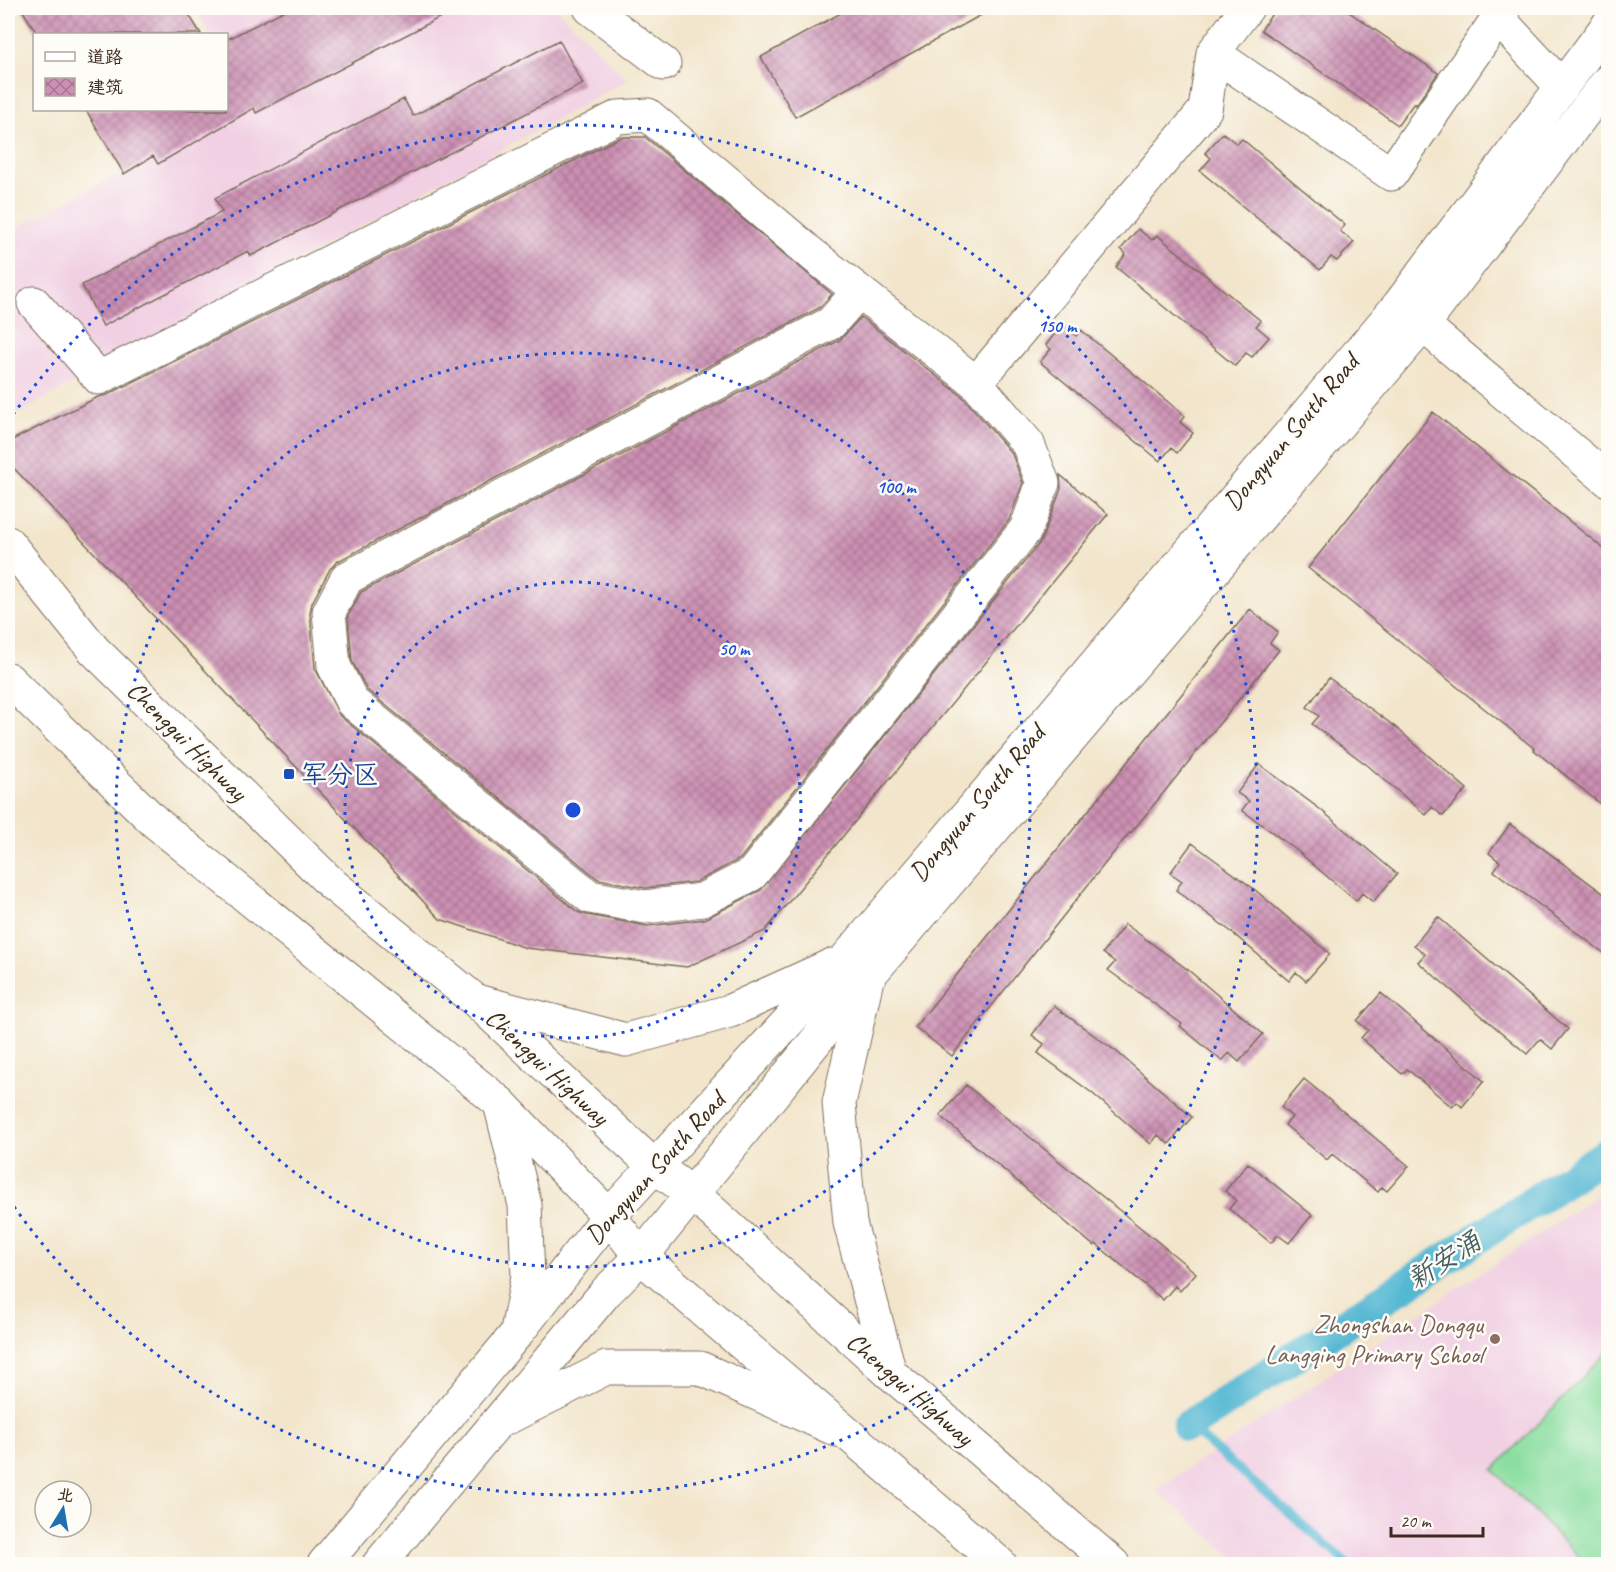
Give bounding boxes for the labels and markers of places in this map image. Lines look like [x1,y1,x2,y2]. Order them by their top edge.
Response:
place label: 军分区 [301,758,379,791]
marker: 军分区 [282,767,296,781]
centre of rings [563,800,583,820]
place label: Zhongshan Dongqu Langqing Primary School [1265,1308,1488,1371]
marker: Zhongshan Dongqu Langqing Primary School [1488,1332,1502,1346]

